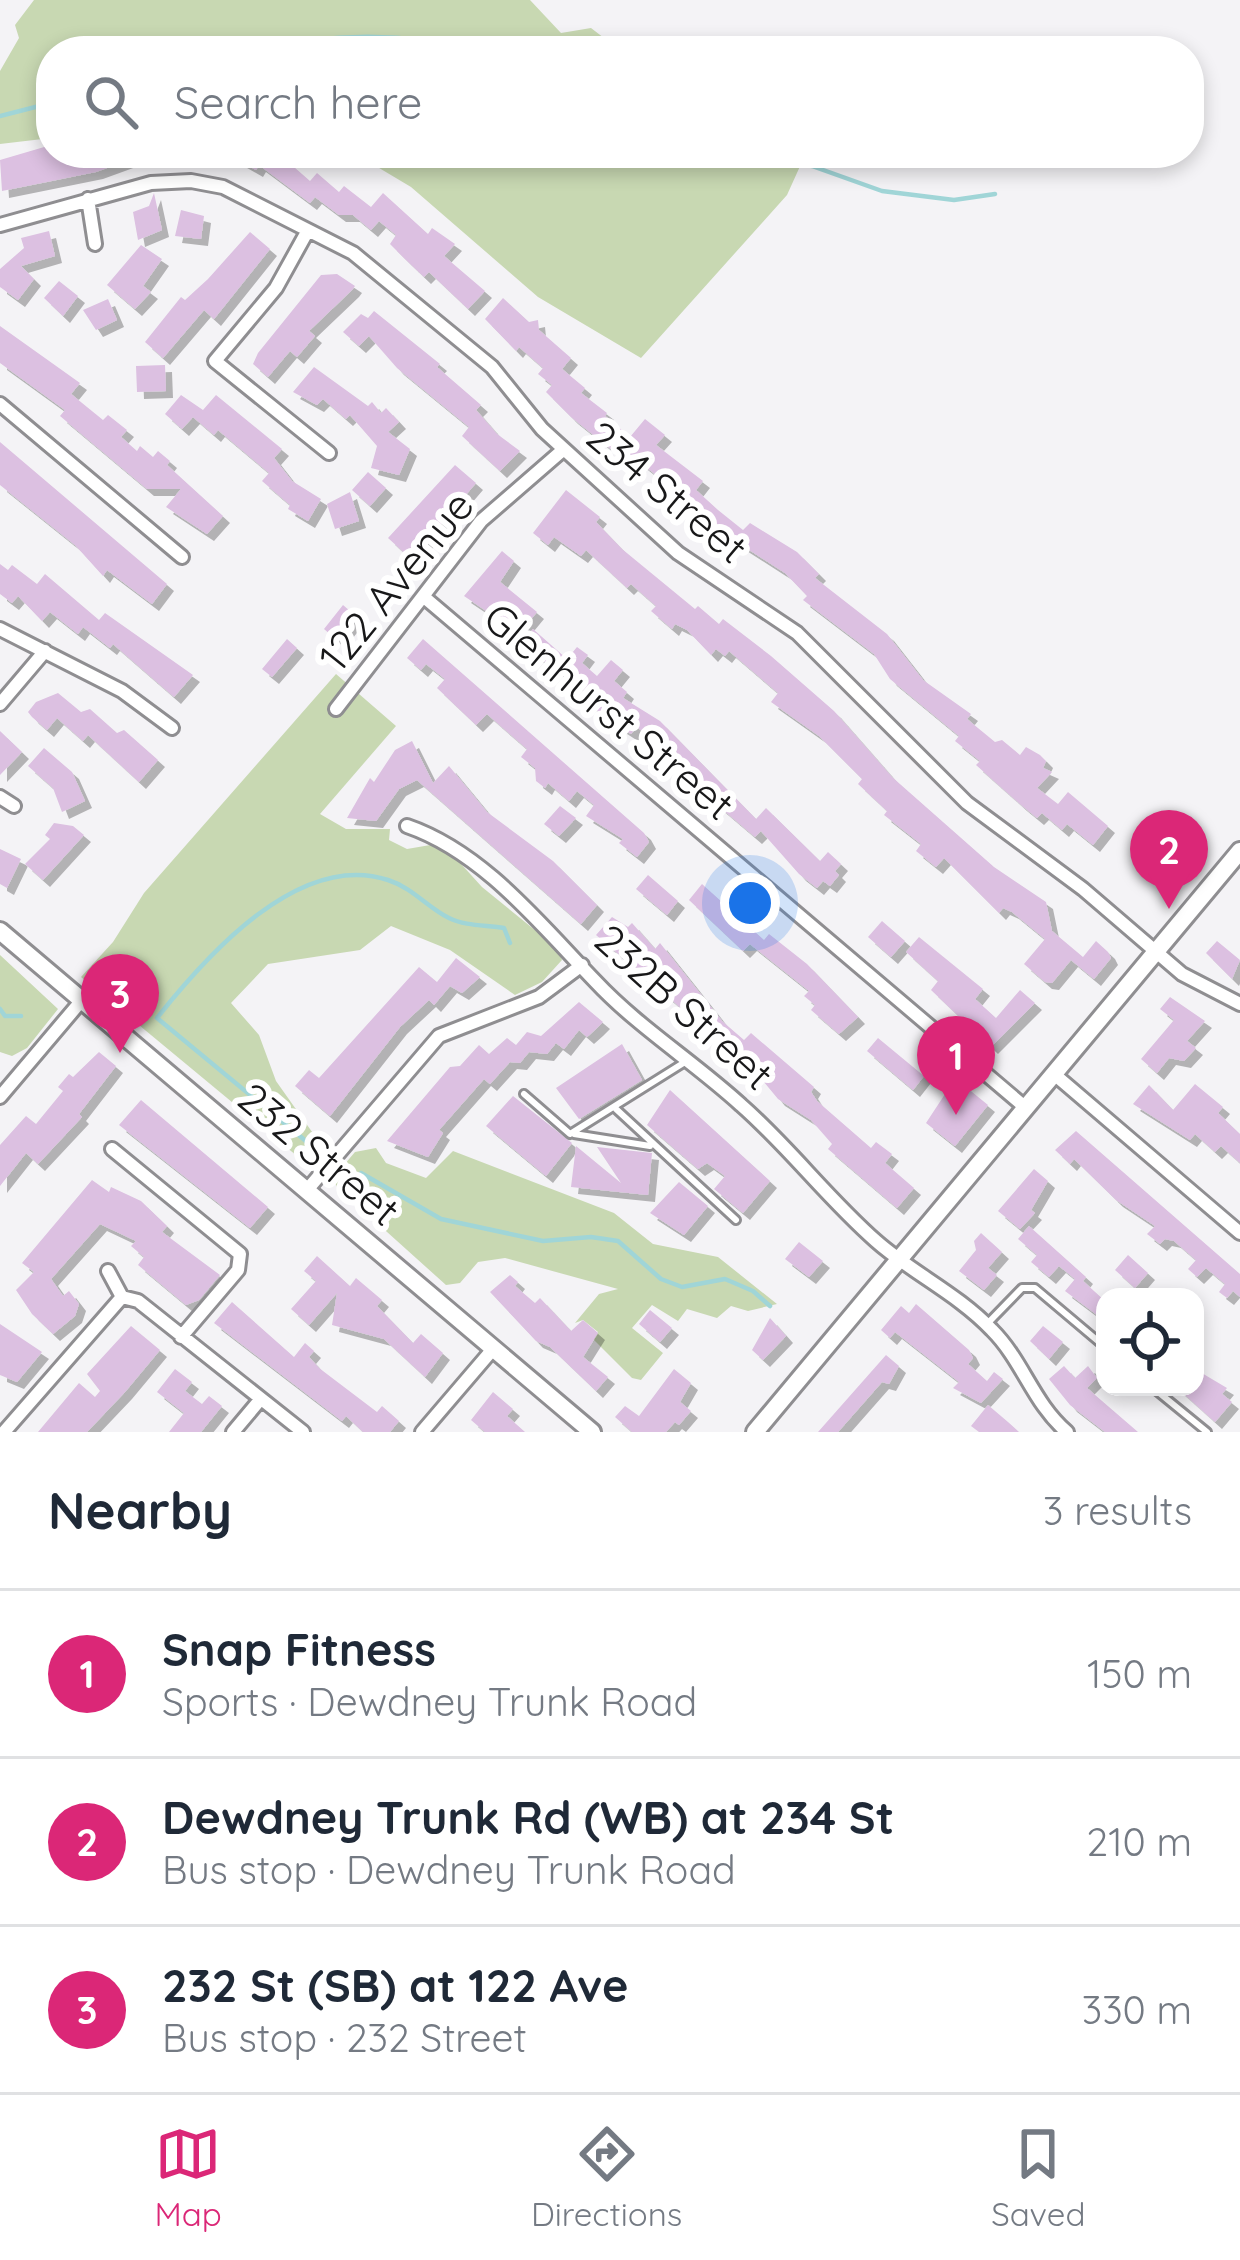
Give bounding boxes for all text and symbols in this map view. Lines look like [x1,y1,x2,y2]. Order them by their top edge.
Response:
search box [36,36,1204,168]
icon: search [78,69,144,135]
text: Search here [174,74,422,130]
street label: 234 Street [576,409,759,574]
street label: 122 Avenue [307,480,485,682]
street label: Glenhurst Street [473,591,745,831]
pin: 2 [1130,810,1208,909]
your location [720,873,780,933]
street label: 232B Street [584,913,785,1101]
pin: 3 [81,954,159,1053]
pin: 1 [917,1016,995,1115]
street label: 232 Street [228,1071,411,1237]
map controls [1096,1288,1204,1396]
button: locate [1096,1288,1204,1396]
text: Nearby [48,1478,232,1542]
text: 3 results [1043,1486,1192,1535]
text: Snap Fitness [162,1621,436,1677]
text: 1 [79,1649,95,1698]
text: 150 m [1087,1649,1192,1698]
text: Sports · Dewdney Trunk Road [162,1677,697,1726]
text: Dewdney Trunk Rd (WB) at 234 St [162,1789,894,1845]
text: 2 [76,1817,98,1866]
text: 210 m [1087,1817,1192,1866]
text: Bus stop · Dewdney Trunk Road [162,1845,736,1894]
text: 232 St (SB) at 122 Ave [162,1957,629,2013]
text: 3 [77,1985,97,2034]
text: 330 m [1082,1985,1192,2034]
text: Bus stop · 232 Street [162,2013,527,2062]
tab: Map [155,2121,222,2234]
tab: Directions [531,2121,682,2234]
tab: Saved [991,2121,1085,2234]

